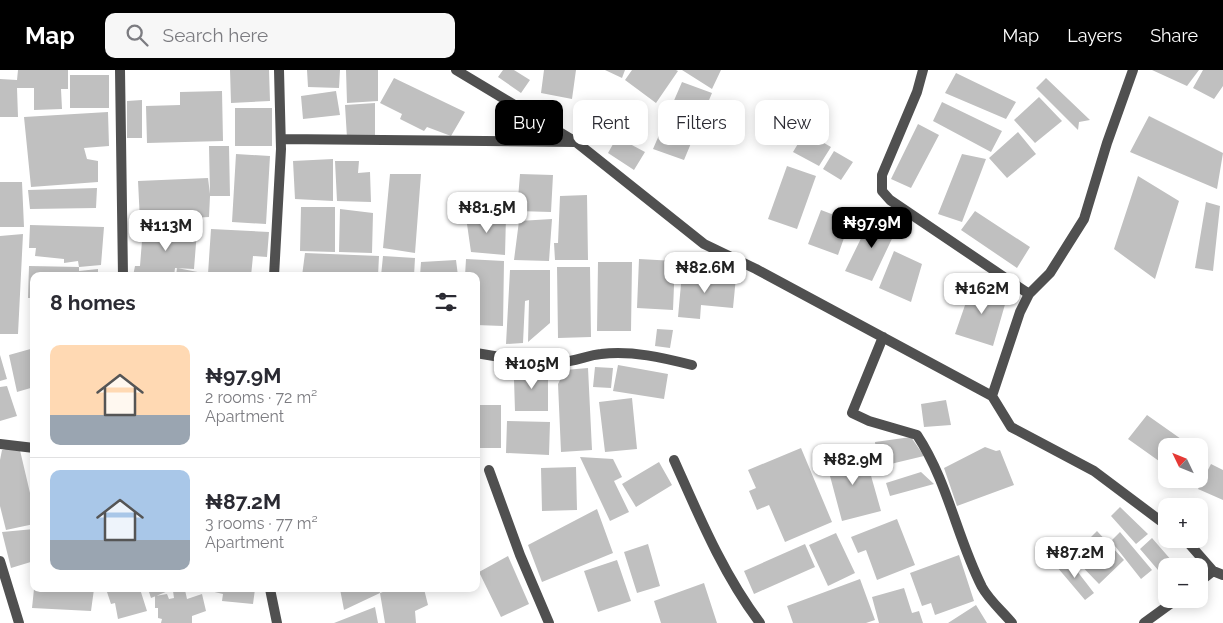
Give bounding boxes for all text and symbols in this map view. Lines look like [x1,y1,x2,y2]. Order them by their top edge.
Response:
search box [105,13,455,58]
text: Map [25,21,75,50]
icon: search [123,21,151,49]
text: Search here [163,24,268,46]
text: Map [1003,25,1039,46]
text: Layers [1067,25,1122,46]
text: Share [1150,25,1198,46]
chip: Buy [495,100,563,145]
chip: Rent [573,100,648,145]
chip: Filters [658,100,745,145]
chip: New [755,100,829,145]
pin: ₦81.5M [446,191,528,234]
text: ₦81.5M [458,198,516,217]
pin: ₦97.9M [831,206,913,249]
pin: ₦113M [131,210,201,252]
text: ₦97.9M [843,213,901,232]
text: ₦113M [140,216,192,235]
pin: ₦82.6M [664,252,746,294]
text: ₦82.6M [675,258,735,277]
pin: ₦162M [947,272,1017,315]
text: ₦162M [955,279,1009,298]
icon: filters [432,288,460,316]
text: 8 homes [50,290,136,315]
pin: ₦105M [497,348,567,390]
text: ₦105M [505,354,559,373]
text: ₦97.9M [205,363,281,388]
icon: home [90,365,150,425]
text: 2 rooms · 72 m² [205,388,317,407]
text: Apartment [205,407,284,426]
north arrow [1158,438,1208,488]
map controls [1158,438,1208,608]
pin: ₦82.9M [812,444,894,486]
text: ₦82.9M [823,450,883,469]
text: ₦87.2M [205,489,281,514]
icon: home [90,490,150,550]
button: + [1158,498,1208,548]
text: 3 rooms · 77 m² [205,514,318,533]
text: Apartment [205,533,284,552]
pin: ₦87.2M [1034,536,1116,579]
text: ₦87.2M [1046,543,1104,562]
button: − [1158,558,1208,608]

